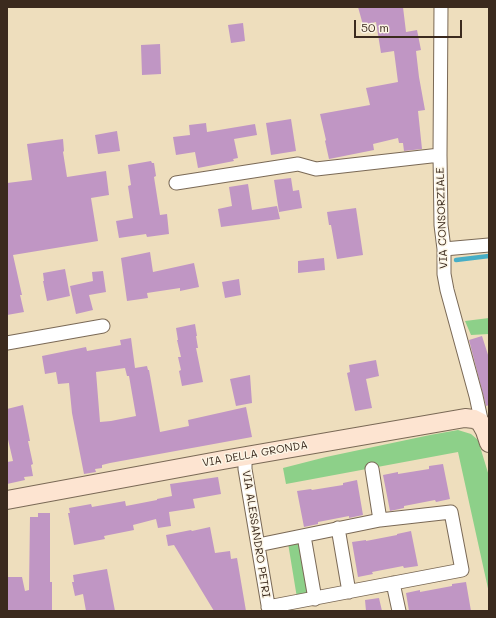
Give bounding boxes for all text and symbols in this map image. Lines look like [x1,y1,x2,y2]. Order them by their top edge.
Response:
scale bar [356,12,464,38]
text: 50 m [361,19,389,35]
street label: VIA CONSORZIALE [434,167,450,269]
street label: VIA DELLA GRONDA [201,438,309,470]
street label: VIA ALESSANDRO PETRI [239,469,273,599]

